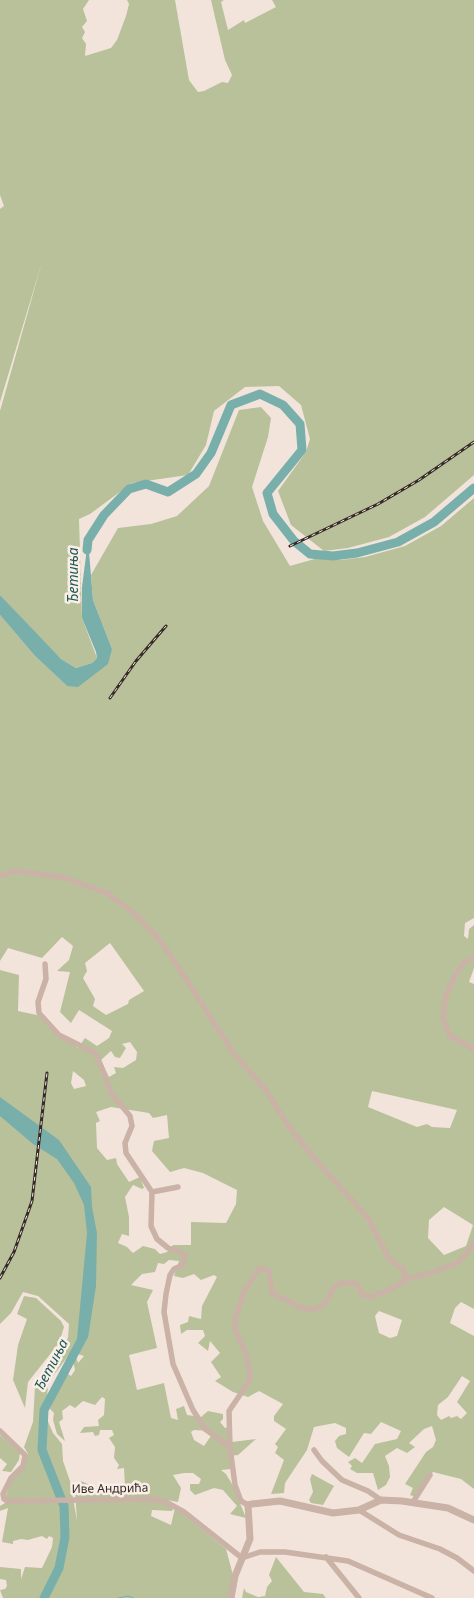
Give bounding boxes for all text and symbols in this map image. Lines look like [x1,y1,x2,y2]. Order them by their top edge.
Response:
water label: Ђетиња [66,547,82,603]
water label: Ђетиња [32,1337,72,1393]
street label: Иве Андрића [72,1481,148,1497]

